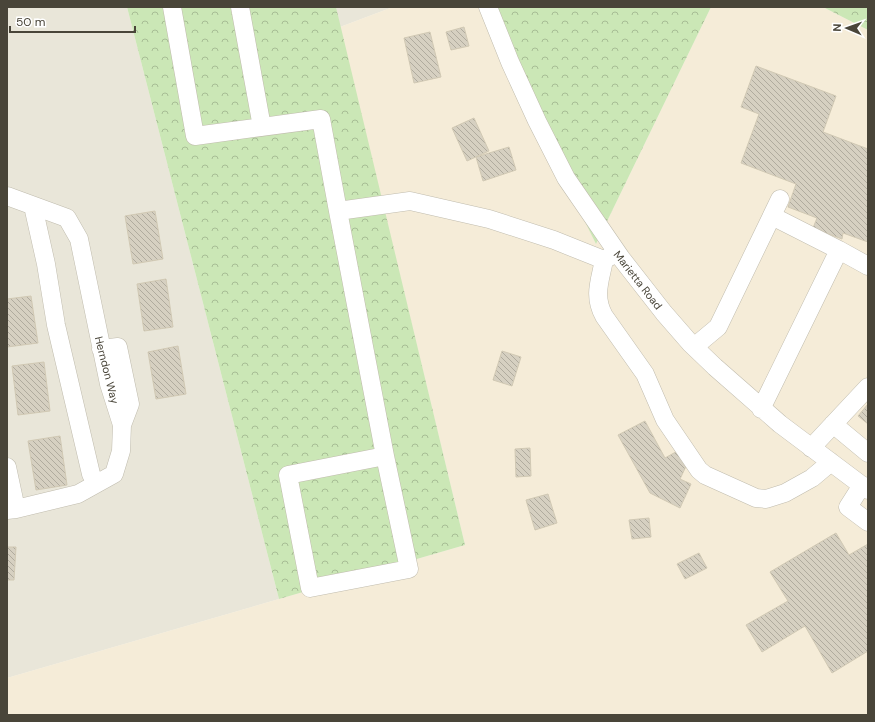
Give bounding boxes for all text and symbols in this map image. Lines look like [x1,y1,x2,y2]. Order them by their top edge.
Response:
scale bar [10,8,135,34]
north arrow [827,8,867,48]
text: 50 m [16,14,45,30]
text: N [830,23,844,32]
street label: Marietta Road [611,248,665,312]
street label: Herndon Way [92,335,122,405]

